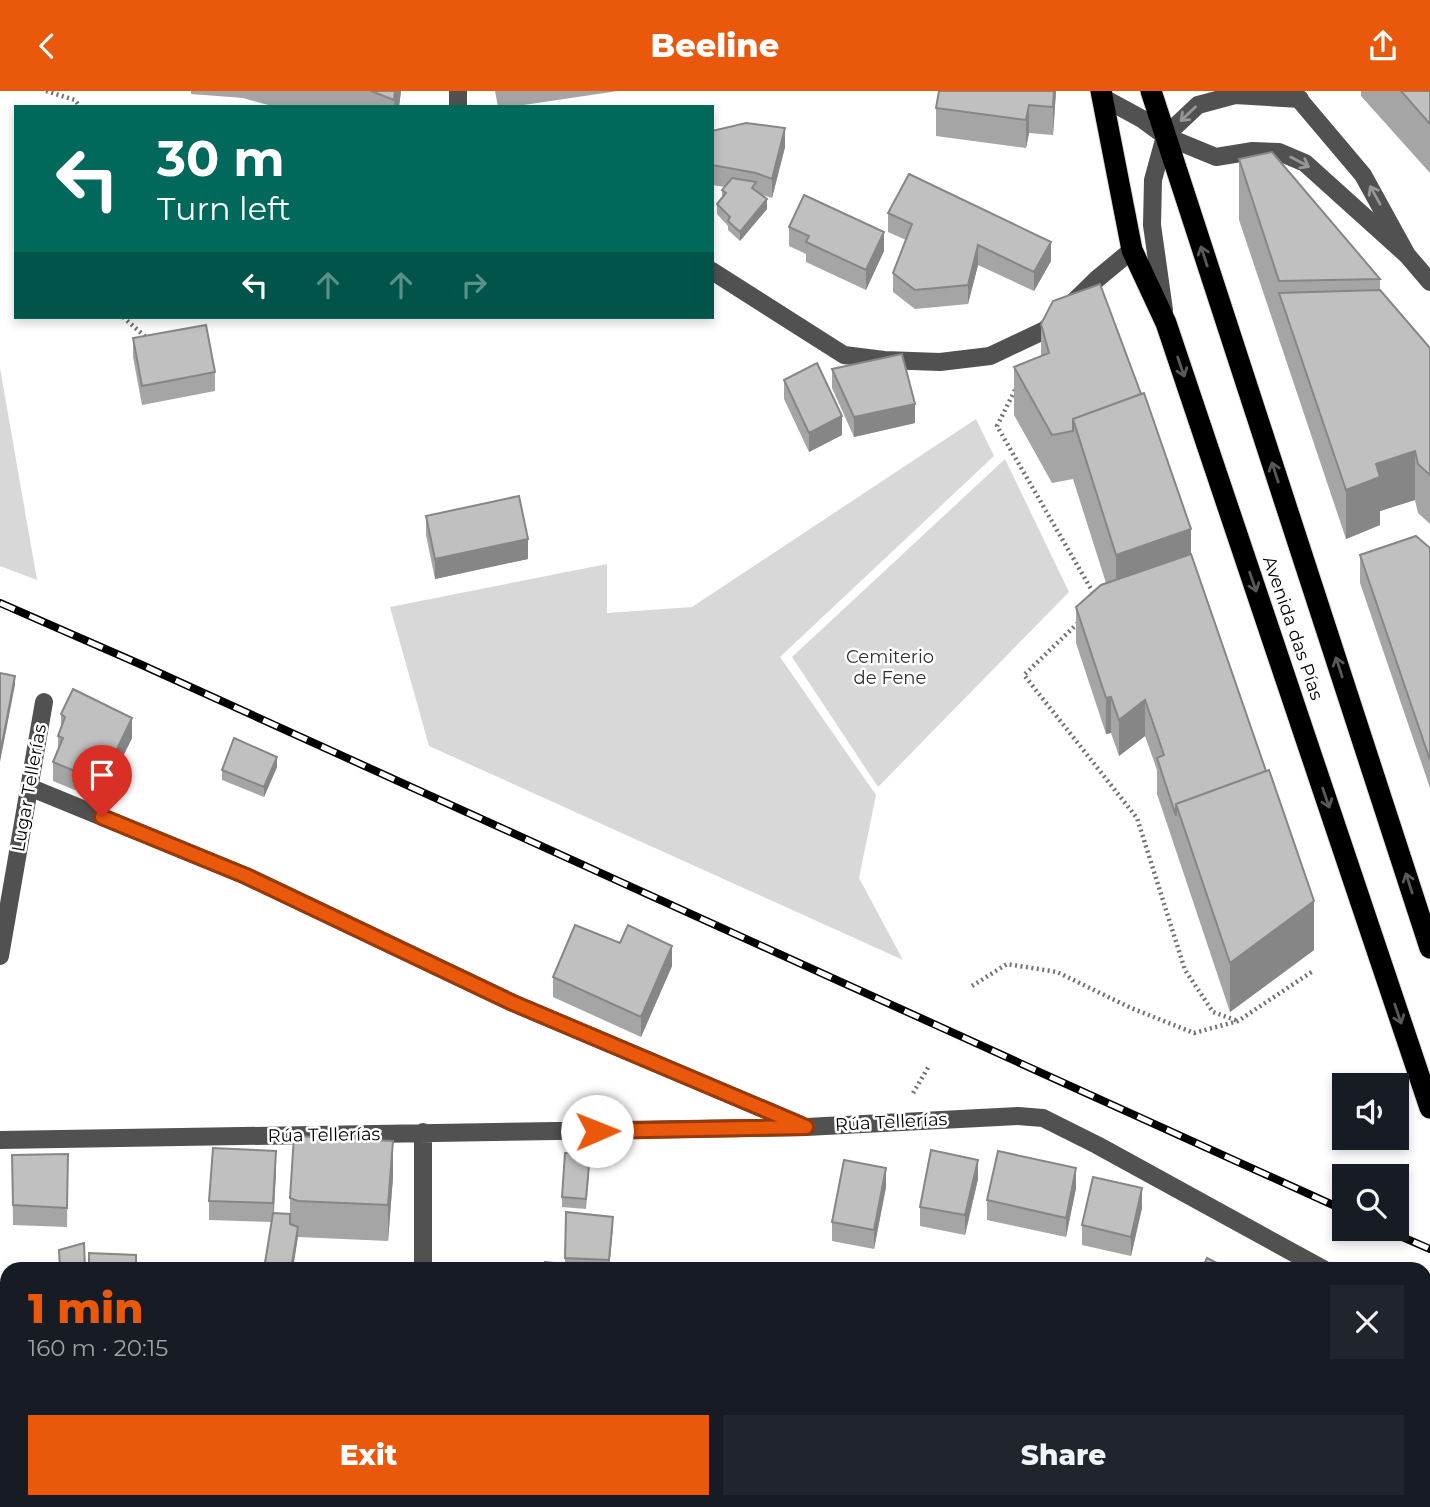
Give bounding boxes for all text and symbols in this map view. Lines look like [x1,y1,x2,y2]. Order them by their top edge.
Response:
text: Beeline [651,26,779,65]
icon: back [28,27,66,65]
icon: share [1364,27,1402,65]
one-way arrow [1180,106,1197,123]
text: 30 m [157,129,285,188]
icon: left [42,133,133,224]
one-way arrow [1289,156,1310,170]
one-way arrow [1367,185,1381,206]
text: Turn left [157,189,291,228]
one-way arrow [1197,245,1210,267]
icon: left [236,266,274,304]
icon: ahead [309,266,347,304]
icon: ahead [382,266,420,304]
icon: right [455,266,493,304]
one-way arrow [1176,355,1188,377]
one-way arrow [1268,461,1280,483]
street label: Avenida das Pías [1258,553,1328,703]
one-way arrow [1248,571,1260,593]
park label: Cemiterio de Fene [846,646,934,689]
one-way arrow [1331,656,1344,678]
street label: Lugar Tellerías [7,722,51,854]
pin [72,745,132,817]
icon: arrive [83,756,121,794]
one-way arrow [1320,787,1333,809]
one-way arrow [1402,873,1414,895]
one-way arrow [1393,1002,1405,1024]
map controls [1332,1073,1409,1241]
button: sound [1332,1073,1409,1150]
position arrow [560,1094,634,1168]
street label: Rúa Tellerías [834,1108,948,1136]
street label: Rúa Tellerías [268,1123,381,1147]
button: search [1332,1164,1409,1241]
text: 1 min [28,1282,144,1334]
button: close [1330,1285,1404,1359]
text: 160 m · 20:15 [28,1334,168,1362]
button: Exit [28,1415,709,1495]
button: Share [723,1415,1404,1495]

